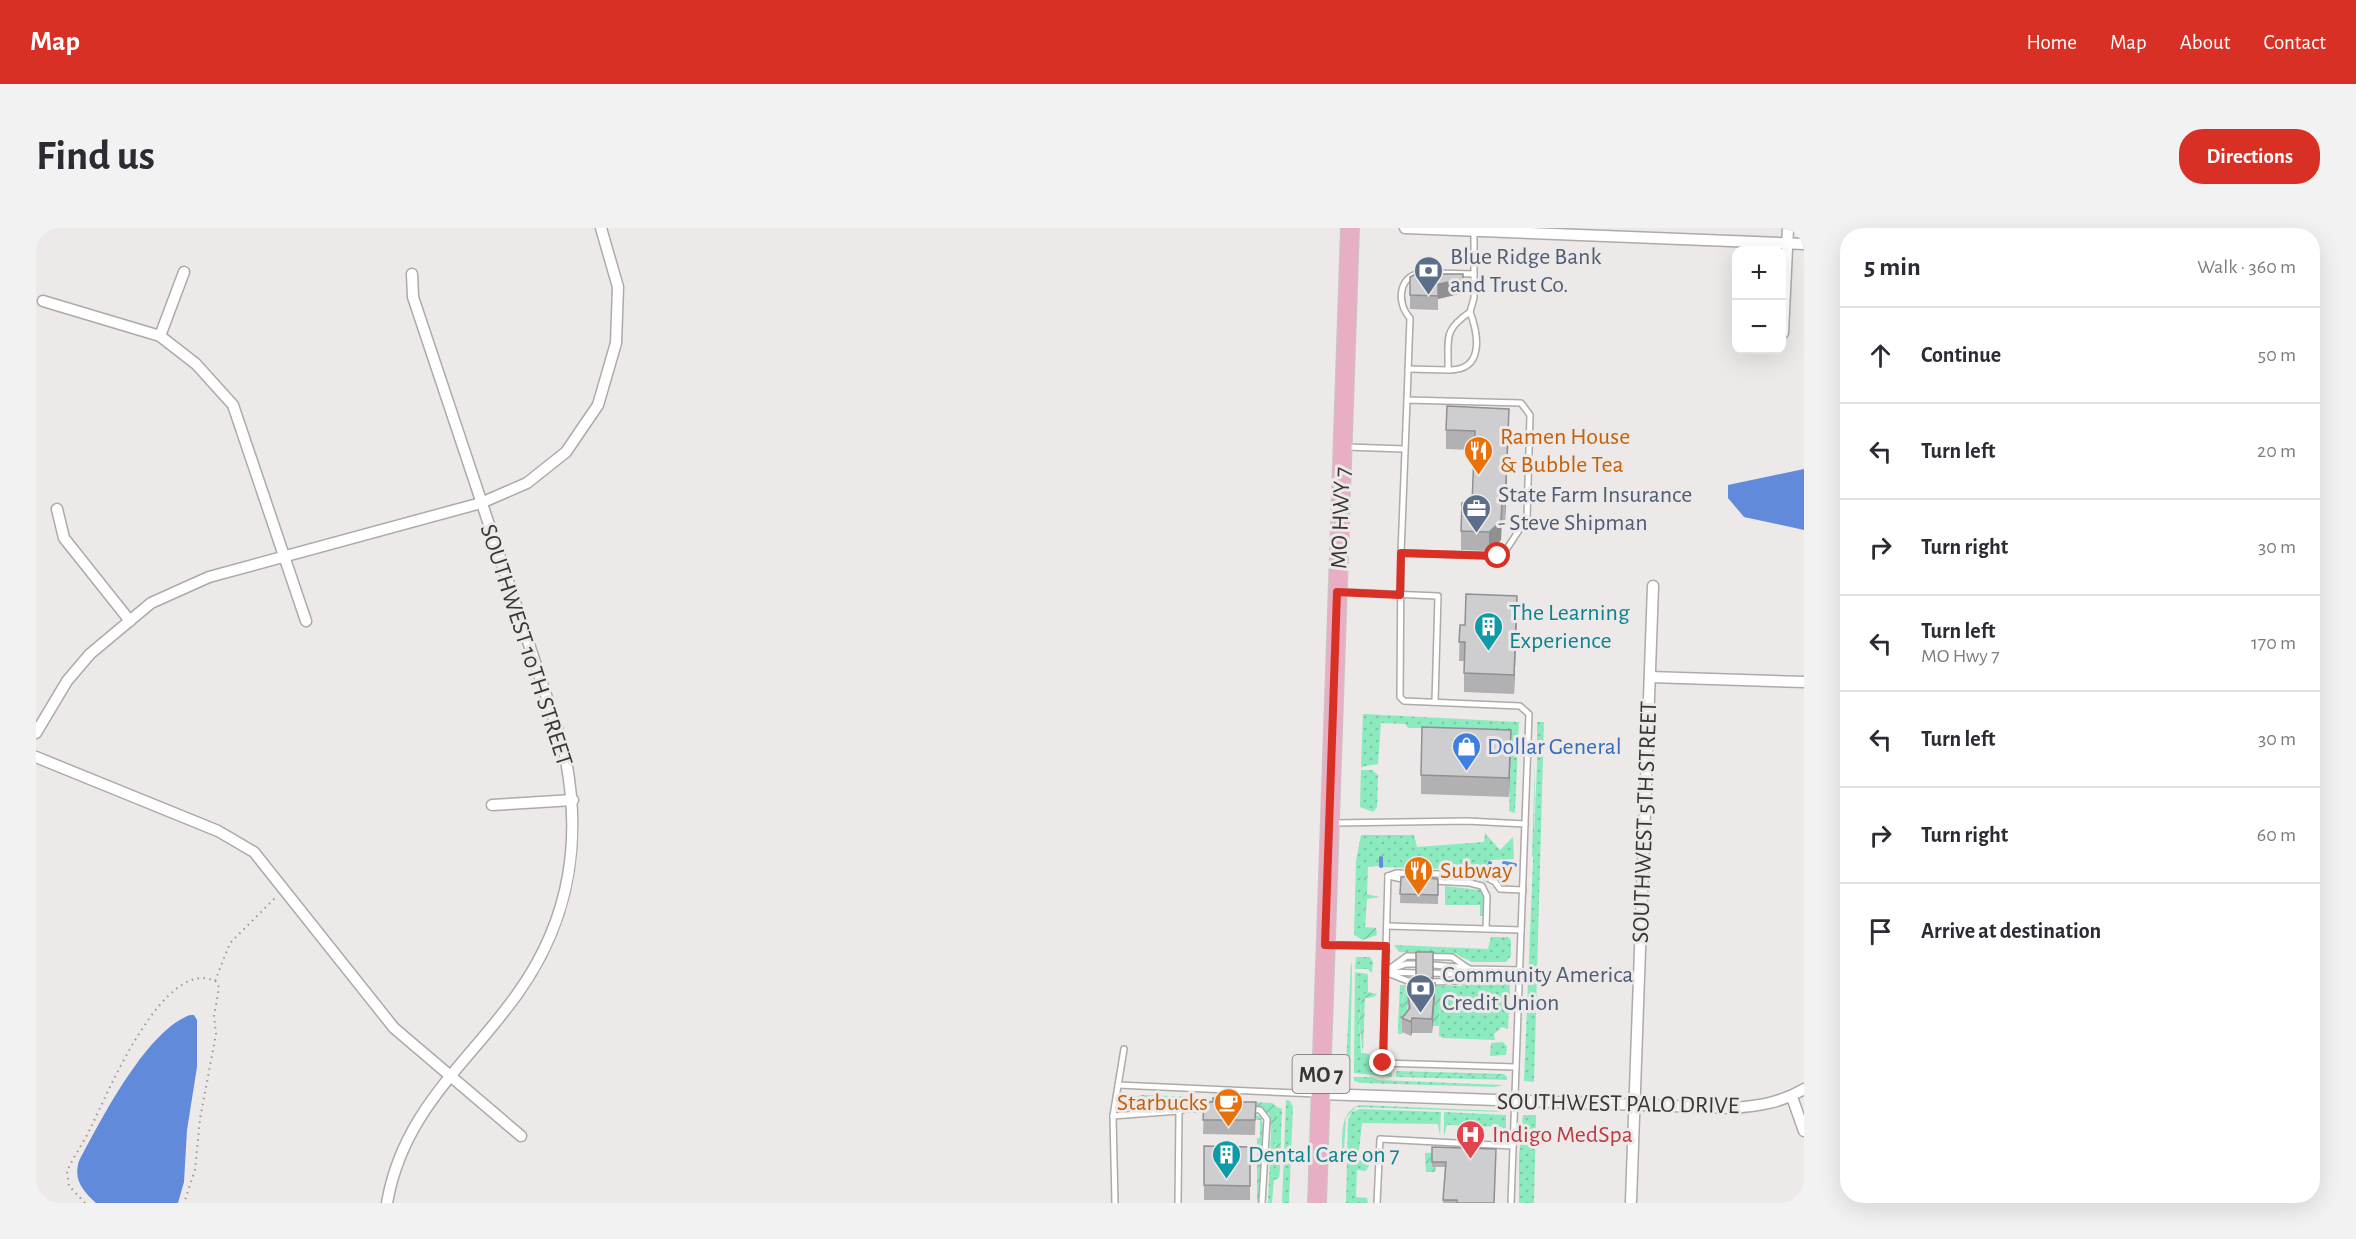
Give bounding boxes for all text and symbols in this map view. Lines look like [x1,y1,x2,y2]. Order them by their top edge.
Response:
text: Map [30,28,80,56]
text: Home [2026,32,2077,53]
text: Map [2110,32,2147,53]
text: About [2180,32,2230,53]
text: Contact [2263,32,2326,53]
button: Directions [2179,129,2320,184]
text: Find us [36,135,155,177]
place label: Blue Ridge Bank and Trust Co. [1450,245,1601,297]
map controls [1732,246,1786,354]
button: + [1732,246,1786,300]
bank icon: Blue Ridge Bank and Trust Co. [1413,254,1445,296]
text: 5 min [1864,254,1921,280]
text: Walk · 360 m [2197,257,2296,277]
button: − [1732,300,1786,354]
icon: ahead [1864,339,1897,372]
text: Continue [1921,344,2001,366]
text: 50 m [2258,345,2296,365]
place label: Ramen House & Bubble Tea [1500,425,1630,477]
restaurant icon: Ramen House & Bubble Tea [1463,434,1495,476]
icon: left [1864,435,1897,468]
text: Turn left [1921,440,1995,462]
text: 20 m [2257,441,2296,461]
street label: MO HWY 7 [1327,467,1355,570]
place label: State Farm Insurance - Steve Shipman [1498,483,1692,535]
office icon: State Farm Insurance - Steve Shipman [1461,492,1493,534]
street label: SOUTHWEST 10TH STREET [476,521,577,770]
icon: right [1864,531,1897,564]
text: Turn right [1921,536,2008,558]
text: 30 m [2258,537,2296,557]
route start [1484,542,1510,568]
place label: The Learning Experience [1509,601,1630,653]
building icon: The Learning Experience [1472,610,1504,652]
text: Turn left [1921,620,1995,642]
icon: left [1864,627,1897,660]
text: 170 m [2251,633,2296,653]
text: MO Hwy 7 [1921,646,2000,666]
street label: SOUTHWEST 5TH STREET [1629,700,1661,943]
icon: left [1864,723,1897,756]
text: Turn left [1921,728,1995,750]
text: 30 m [2258,729,2296,749]
shop icon: Dollar General [1450,730,1482,772]
place label: Dollar General [1487,735,1622,759]
icon: right [1864,819,1897,852]
text: Turn right [1921,824,2008,846]
text: 60 m [2257,825,2296,845]
restaurant icon: Subway [1403,854,1435,896]
place label: Subway [1440,859,1512,883]
icon: arrive [1864,915,1897,948]
text: Arrive at destination [1921,920,2101,942]
place label: Community America Credit Union [1442,963,1633,1015]
bank icon: Community America Credit Union [1405,972,1437,1014]
route end [1369,1049,1395,1075]
road number: MO 7 [1292,1055,1350,1093]
cafe icon: Starbucks [1213,1086,1245,1128]
street label: SOUTHWEST PALO DRIVE [1497,1090,1740,1118]
place label: Starbucks [1117,1091,1208,1115]
hospital icon: Indigo MedSpa [1455,1118,1487,1160]
place label: Indigo MedSpa [1492,1123,1633,1147]
building icon: Dental Care on 7 [1211,1138,1243,1180]
place label: Dental Care on 7 [1248,1143,1400,1167]

